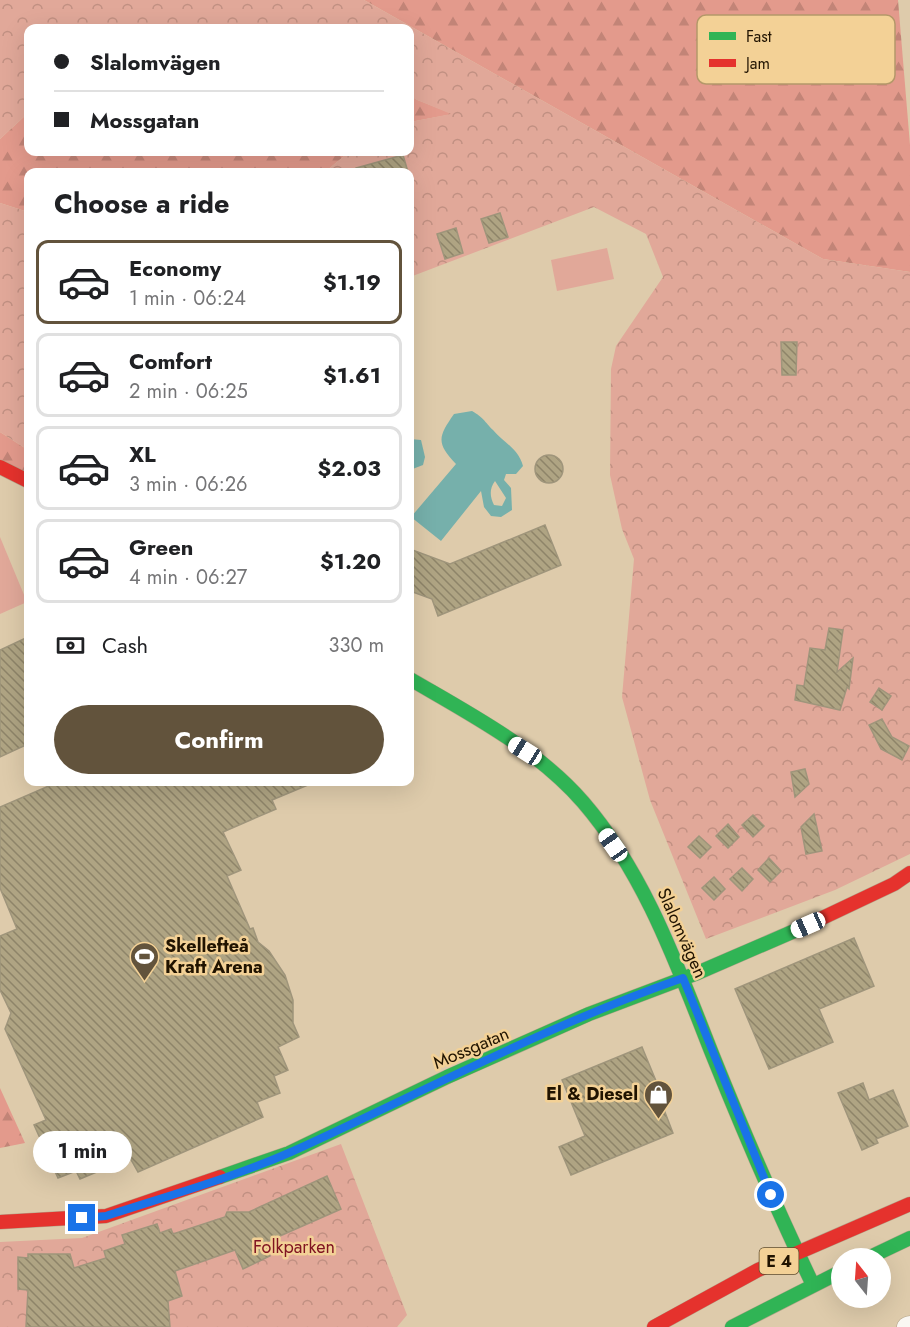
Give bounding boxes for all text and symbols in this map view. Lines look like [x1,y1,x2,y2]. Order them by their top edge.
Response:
legend [697,15,895,84]
text: Fast [746,25,772,48]
text: Slalomvägen [90,46,221,78]
text: Jam [744,52,770,75]
text: Mossgatan [90,104,199,136]
text: Choose a ride [54,184,229,223]
text: Economy [129,252,221,284]
icon: car [57,255,111,309]
text: $1.19 [323,266,381,298]
text: 1 min · 06:24 [129,284,246,313]
text: Comfort [129,345,212,377]
icon: car [57,348,111,402]
text: $1.61 [323,359,381,391]
text: 2 min · 06:25 [129,377,248,406]
text: XL [129,438,156,470]
icon: car [57,441,111,495]
text: $2.03 [318,452,381,484]
text: 3 min · 06:26 [129,470,248,499]
text: Green [129,531,193,563]
icon: car [57,534,111,588]
text: $1.20 [320,545,381,577]
text: 4 min · 06:27 [129,563,247,592]
icon: cash [54,629,87,662]
text: Cash [102,629,148,661]
text: 330 m [329,631,384,660]
button: Confirm [54,705,384,774]
car [505,734,545,768]
car [595,825,631,865]
street label: Slalomvägen [651,884,713,982]
car [788,909,828,941]
place label: Skellefteå Kraft Arena [165,933,263,980]
sports icon: Skellefteå Kraft Arena [128,940,160,982]
street label: Mossgatan [429,1020,513,1076]
shop icon: El & Diesel [643,1078,675,1120]
place label: El & Diesel [546,1081,638,1107]
callout: 1 min [32,1131,132,1173]
text: 1 min [58,1137,107,1166]
route start [757,1181,784,1208]
route end [68,1204,95,1231]
park label: Folkparken [253,1234,335,1260]
road number: E 4 [760,1248,798,1274]
north arrow [831,1248,891,1308]
map controls [831,1248,891,1308]

